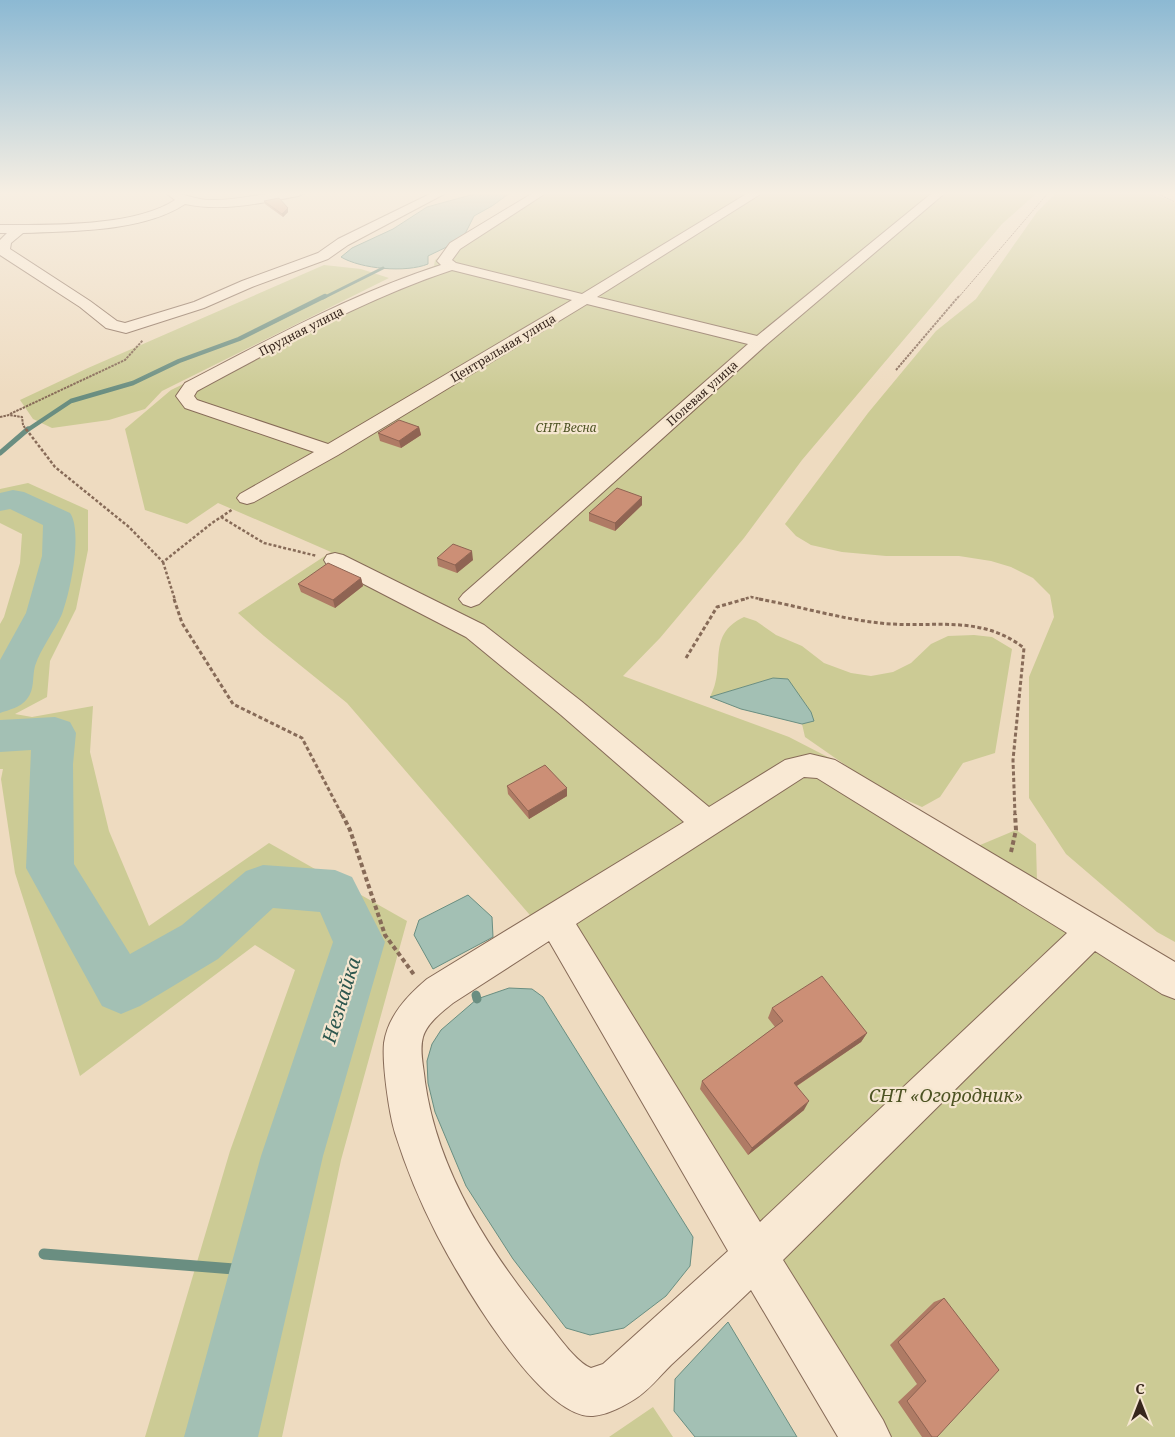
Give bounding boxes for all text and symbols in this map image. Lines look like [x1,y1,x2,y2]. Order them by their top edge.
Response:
street label: Прудная улица [256,302,347,360]
street label: Центральная улица [447,310,559,386]
street label: Полевая улица [663,356,741,430]
park label: СНТ Весна [535,419,597,436]
water label: Незнайка [315,954,366,1047]
park label: СНТ «Огородник» [869,1083,1023,1107]
north arrow [1115,1377,1165,1427]
text: С [1135,1379,1145,1398]

